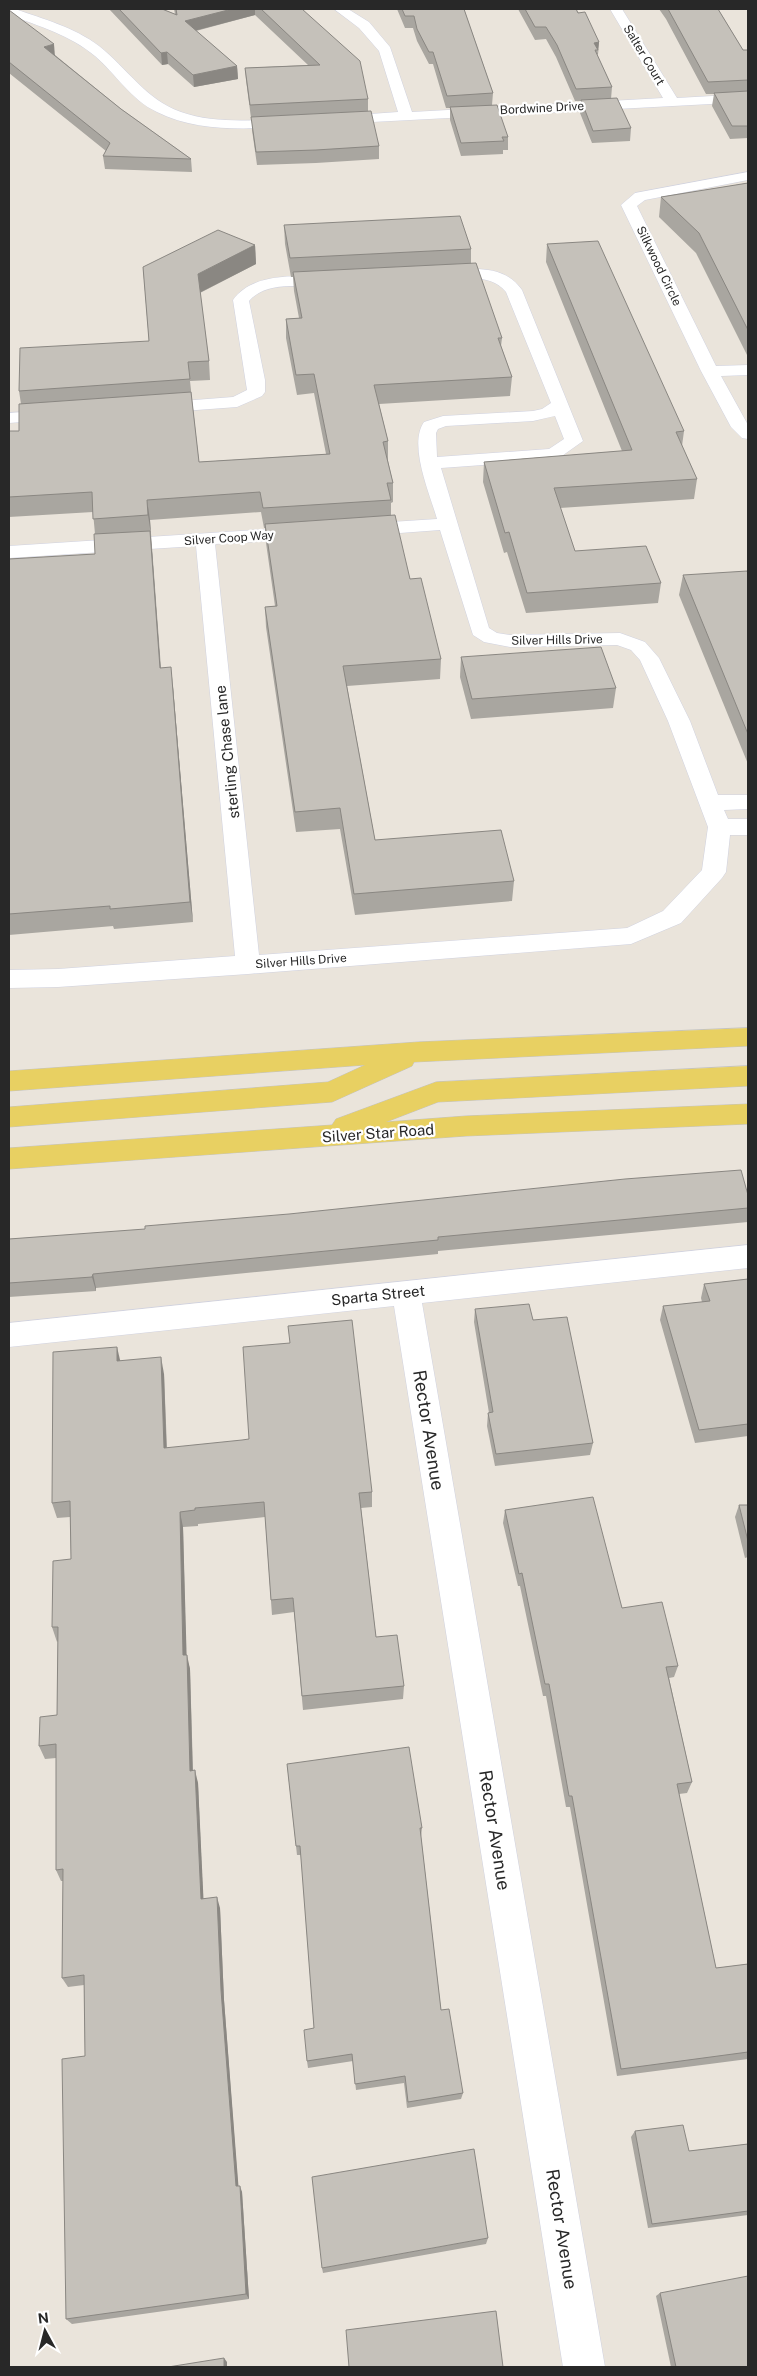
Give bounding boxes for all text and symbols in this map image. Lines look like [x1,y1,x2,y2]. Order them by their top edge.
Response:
street label: Salter Court [620,22,668,88]
street label: Bordwine Drive [500,99,585,117]
street label: Silkwood Circle [634,224,684,308]
street label: Silver Coop Way [184,528,275,548]
street label: Silver Hills Drive [511,632,603,648]
street label: sterling Chase lane [212,684,242,820]
street label: Silver Hills Drive [255,951,347,971]
street label: Silver Star Road [321,1121,435,1145]
street label: Sparta Street [330,1282,426,1308]
street label: Rector Avenue [409,1368,449,1492]
street label: Rector Avenue [475,1768,515,1892]
street label: Rector Avenue [542,2167,582,2291]
north arrow [20,2306,70,2356]
text: N [37,2309,50,2327]

